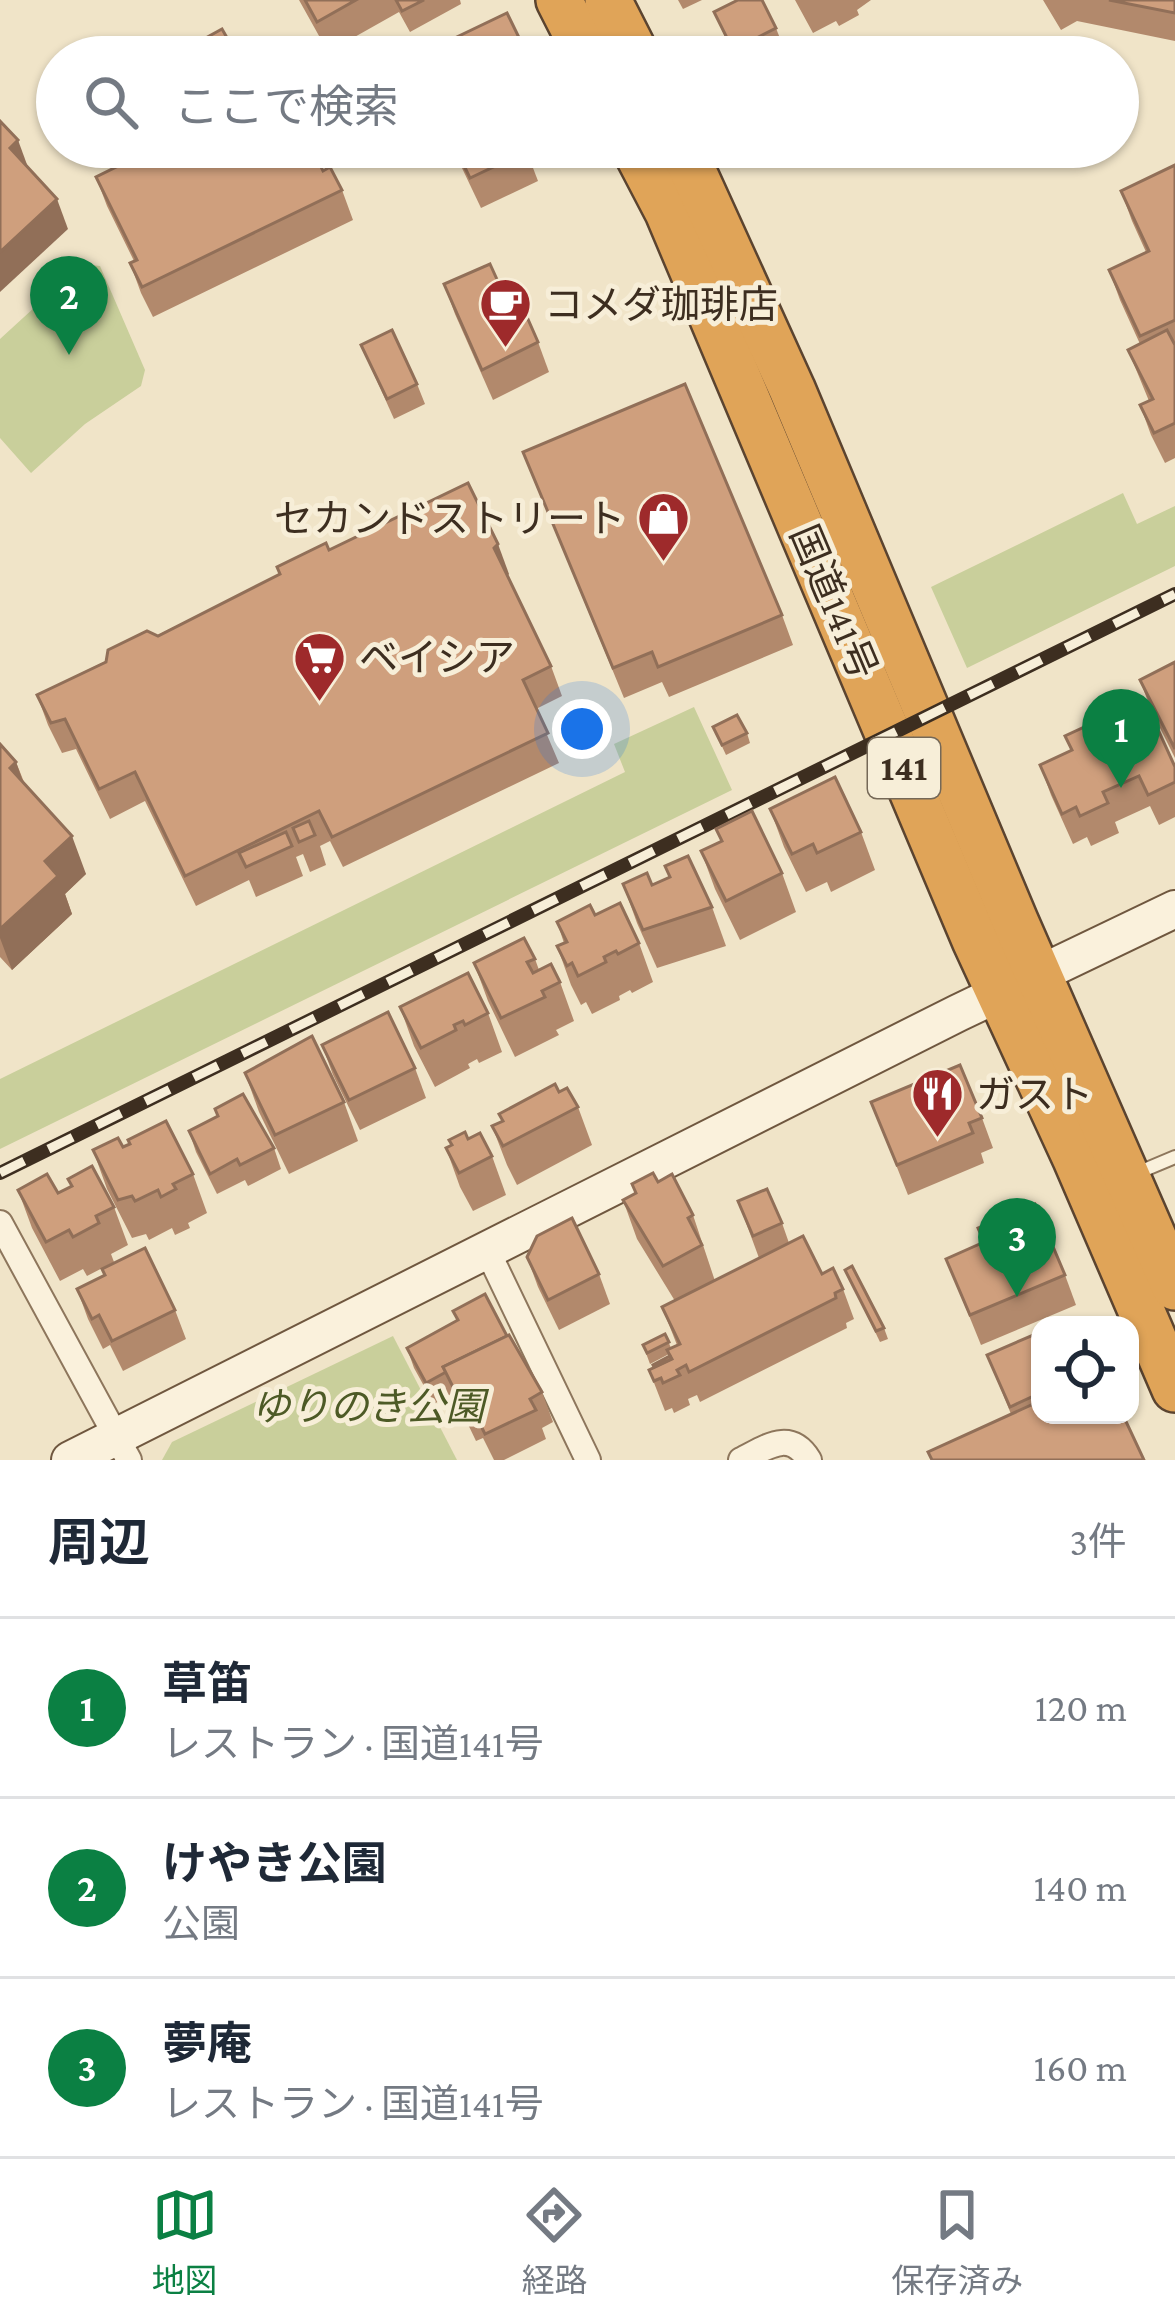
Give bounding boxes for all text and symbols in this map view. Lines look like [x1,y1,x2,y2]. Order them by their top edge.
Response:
search box [36,36,1139,168]
icon: search [78,69,144,135]
text: ここで検索 [174,82,399,132]
pin: 2 [30,256,108,355]
cafe icon: コメダ珈琲店 [477,276,533,350]
place label: コメダ珈琲店 [544,283,778,326]
shop icon: セカンドストリート [636,490,692,564]
place label: セカンドストリート [274,497,625,540]
street label: 国道141号 [782,519,886,685]
supermarket icon: ベイシア [292,629,348,703]
place label: ベイシア [359,636,515,679]
pin: 1 [1082,689,1160,788]
your location [552,699,612,759]
road number: 141 [868,738,940,798]
restaurant icon: ガスト [909,1066,965,1140]
place label: ガスト [976,1073,1093,1116]
pin: 3 [978,1198,1056,1297]
map controls [1031,1316,1139,1424]
button: locate [1031,1316,1139,1424]
park label: ゆりのき公園 [252,1385,489,1428]
text: 周辺 [48,1514,150,1571]
text: 3件 [1069,1520,1127,1563]
text: 草笛 [162,1659,252,1709]
text: 1 [80,1686,94,1729]
text: 120 m [1035,1686,1127,1729]
text: レストラン · 国道141号 [162,1722,544,1765]
text: けやき公園 [162,1839,387,1889]
text: 2 [77,1866,97,1909]
text: 140 m [1033,1866,1127,1909]
text: 公園 [162,1902,240,1945]
text: 夢庵 [162,2019,252,2069]
text: 3 [77,2046,97,2089]
text: 160 m [1034,2046,1127,2089]
text: レストラン · 国道141号 [162,2082,544,2125]
tab: 地図 [152,2182,218,2302]
tab: 経路 [521,2182,587,2302]
tab: 保存済み [891,2182,1023,2302]

